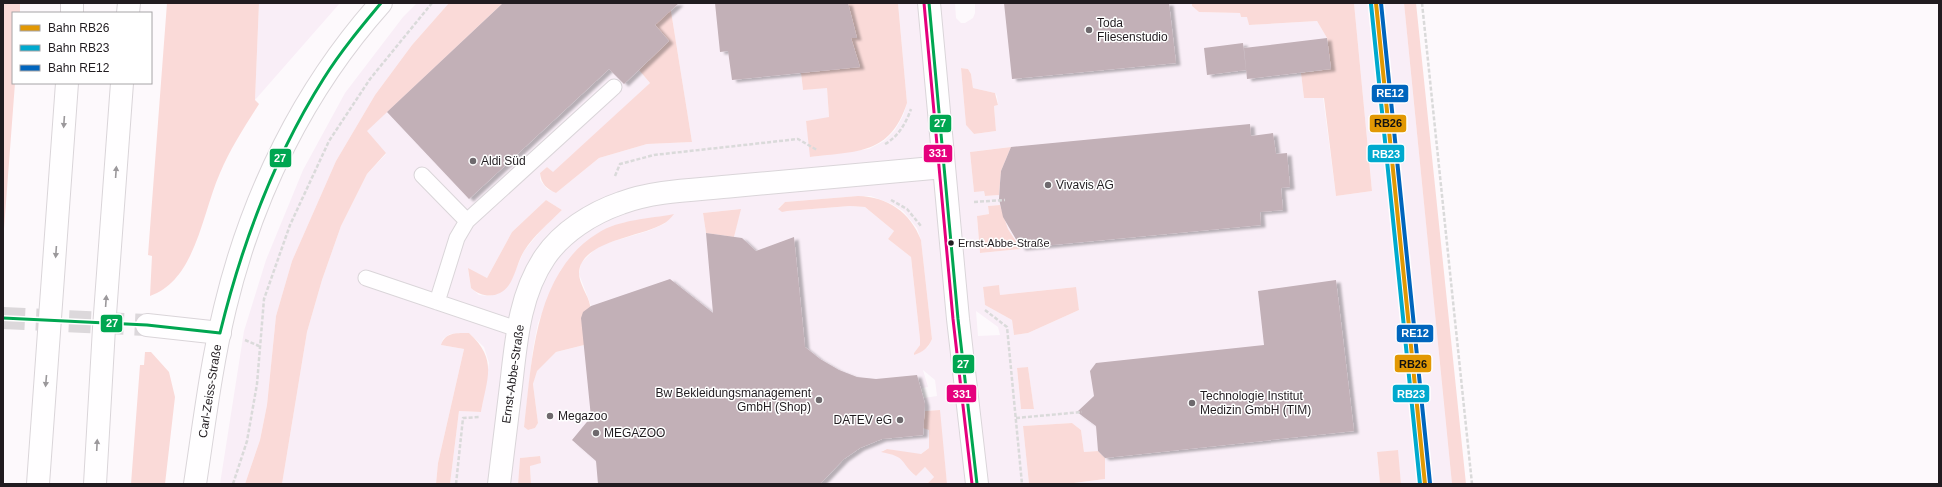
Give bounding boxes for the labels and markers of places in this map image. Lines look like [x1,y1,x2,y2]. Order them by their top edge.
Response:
place label: Toda Fliesenstudio [1097,16,1168,44]
marker: Toda Fliesenstudio [1084,25,1094,35]
place label: Aldi Süd [481,154,526,168]
marker: Aldi Süd [468,156,478,166]
place label: Vivavis AG [1056,178,1114,192]
marker: Vivavis AG [1043,180,1053,190]
place label: Ernst-Abbe-Straße [958,237,1050,249]
marker: Ernst-Abbe-Straße [946,238,956,248]
place label: Bw Bekleidungsmanagement GmbH (Shop) [656,386,812,414]
place label: Technologie Institut Medizin GmbH (TIM) [1200,389,1311,417]
marker: Bw Bekleidungsmanagement GmbH (Shop) [814,395,824,405]
marker: Technologie Institut Medizin GmbH (TIM) [1187,398,1197,408]
place label: Megazoo [558,409,608,423]
marker: Megazoo [545,411,555,421]
place label: DATEV eG [834,413,892,427]
marker: DATEV eG [895,415,905,425]
place label: MEGAZOO [604,426,665,440]
marker: MEGAZOO [591,428,601,438]

